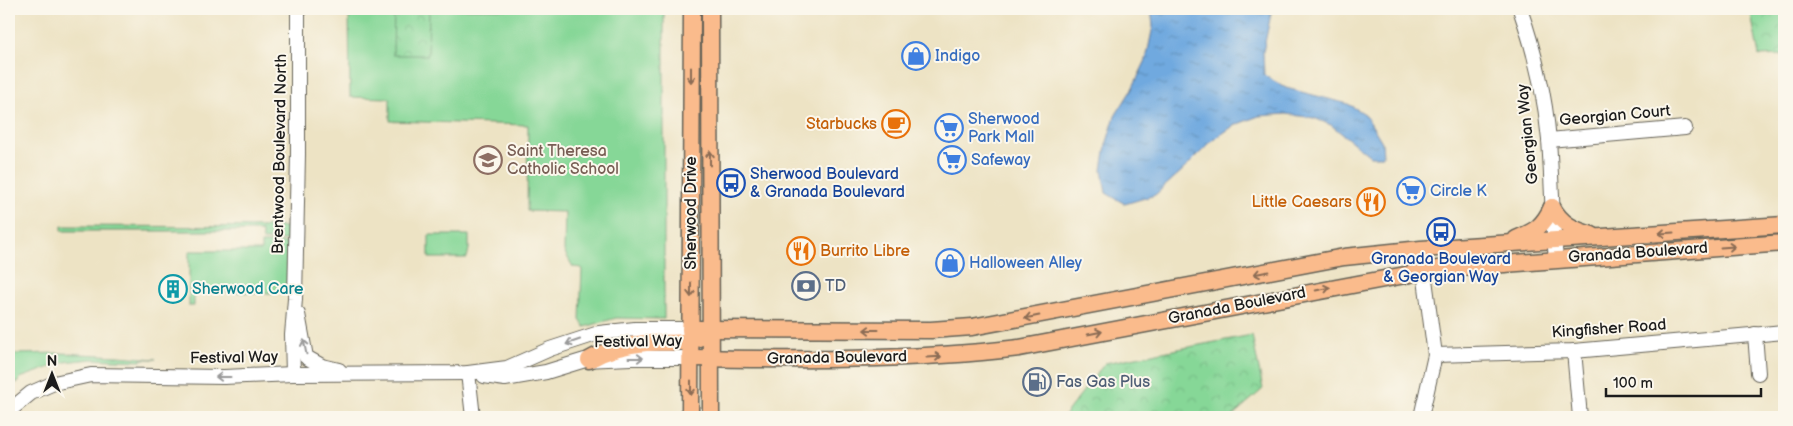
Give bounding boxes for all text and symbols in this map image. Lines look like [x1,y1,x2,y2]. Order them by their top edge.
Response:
shop icon: Indigo [901,41,931,71]
place label: Indigo [935,47,980,66]
street label: Brentwood Boulevard North [269,54,291,254]
one-way arrow [686,66,696,83]
street label: Georgian Way [1513,82,1543,185]
street label: Georgian Court [1559,102,1671,130]
cafe icon: Starbucks [881,109,911,139]
place label: Sherwood Park Mall [968,110,1040,147]
supermarket icon: Sherwood Park Mall [934,113,964,143]
place label: Starbucks [806,115,877,134]
place label: Saint Theresa Catholic School [507,142,619,179]
school or university icon: Saint Theresa Catholic School [473,145,503,175]
supermarket icon: Safeway [937,145,967,175]
one-way arrow [705,150,715,166]
place label: Safeway [971,151,1031,170]
street label: Sherwood Drive [682,156,701,270]
place label: Sherwood Boulevard & Granada Boulevard [750,165,905,202]
bus stop icon: Sherwood Boulevard & Granada Boulevard [716,168,746,198]
supermarket icon: Circle K [1396,176,1426,206]
place label: Circle K [1430,182,1487,201]
restaurant icon: Little Caesars [1356,187,1386,217]
place label: Little Caesars [1251,193,1352,212]
bus stop icon: Granada Boulevard & Georgian Way [1426,217,1456,247]
one-way arrow [1658,228,1674,237]
restaurant icon: Burrito Libre [786,236,816,266]
street label: Granada Boulevard [1568,239,1708,267]
place label: Burrito Libre [820,242,910,261]
one-way arrow [1720,242,1736,252]
shop icon: Halloween Alley [935,248,965,278]
place label: Granada Boulevard & Georgian Way [1371,250,1511,287]
place label: Halloween Alley [969,254,1083,273]
one-way arrow [1253,269,1269,279]
bank icon: TD [791,271,821,301]
building icon: Sherwood Care [158,274,188,304]
place label: TD [825,277,846,296]
place label: Sherwood Care [192,280,304,299]
one-way arrow [686,282,696,298]
street label: Granada Boulevard [1166,283,1308,329]
one-way arrow [1315,284,1331,294]
one-way arrow [1025,312,1041,322]
street label: Kingfisher Road [1551,316,1667,342]
one-way arrow [863,325,880,335]
one-way arrow [1086,328,1102,338]
street label: Festival Way [594,332,683,352]
one-way arrow [566,337,582,347]
one-way arrow [299,340,309,356]
street label: Granada Boulevard [767,347,907,369]
north arrow [28,348,78,398]
street label: Festival Way [190,348,279,368]
one-way arrow [926,352,942,361]
text: N [47,353,57,370]
one-way arrow [628,353,644,363]
scale bar [1606,366,1760,398]
fuel station icon: Fas Gas Plus [1022,367,1052,397]
one-way arrow [215,372,232,382]
place label: Fas Gas Plus [1056,373,1150,392]
text: 100 m [1613,374,1653,393]
one-way arrow [686,380,696,396]

